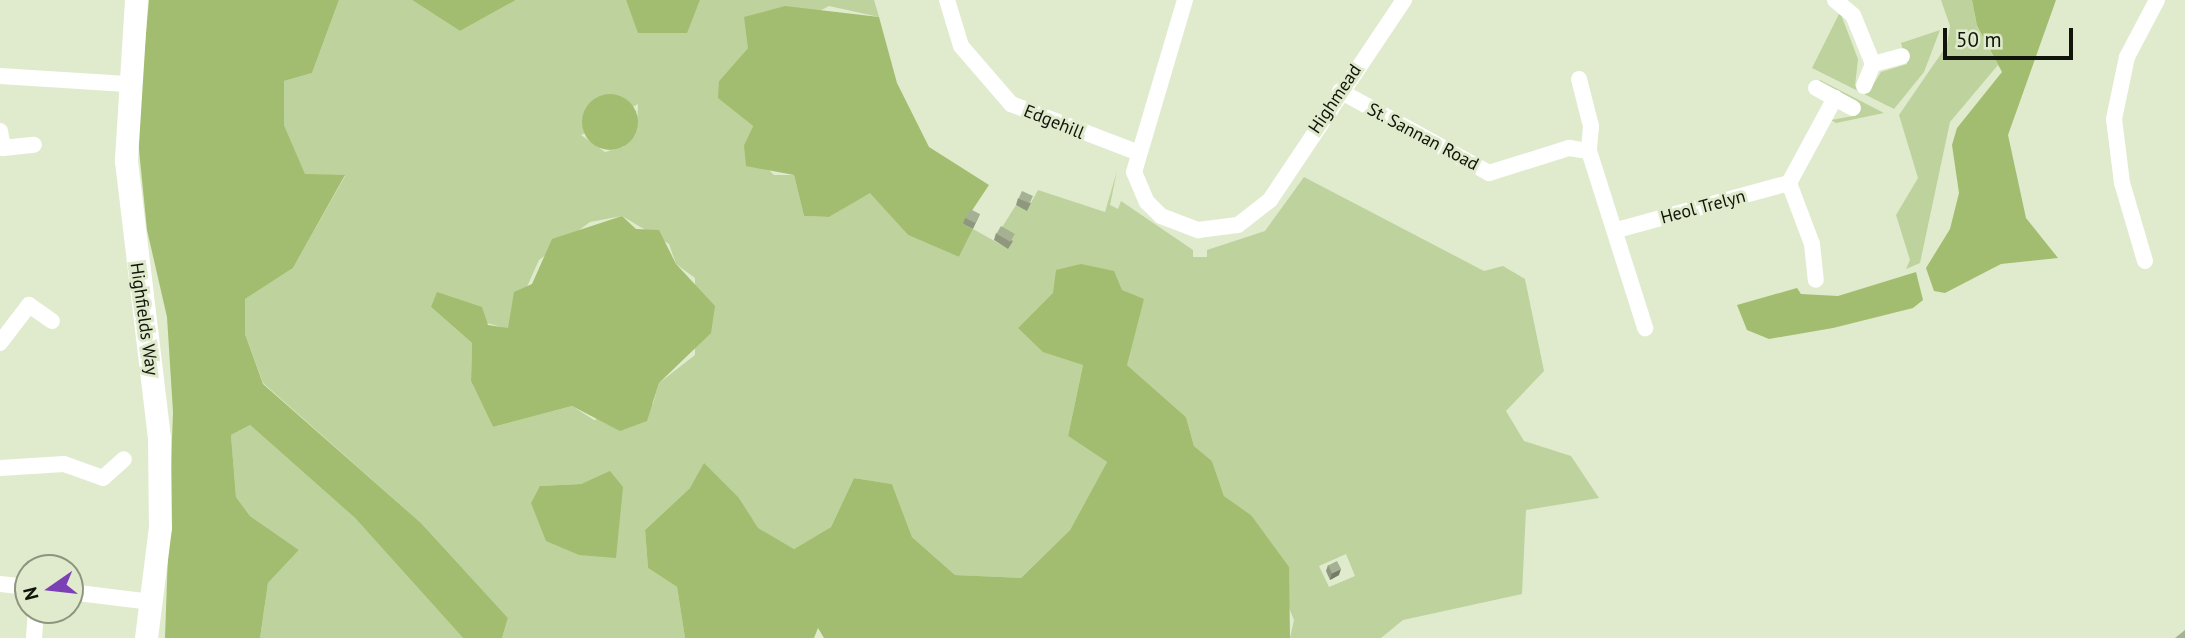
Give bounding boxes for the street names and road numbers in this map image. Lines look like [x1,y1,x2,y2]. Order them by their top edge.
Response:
street label: Highmead [1304,60,1366,138]
street label: St. Sannan Road [1363,98,1483,176]
street label: Edgehill [1021,100,1087,144]
street label: Heol Trelyn [1658,185,1748,229]
street label: Highfields Way [125,261,163,377]

